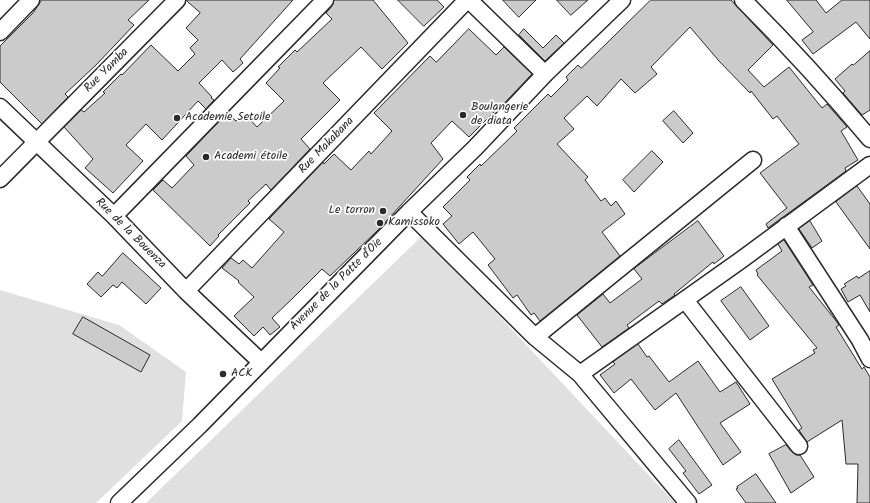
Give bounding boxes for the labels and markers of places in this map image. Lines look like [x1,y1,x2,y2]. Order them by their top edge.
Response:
place label: Boulangerie de diata [471,101,528,129]
marker: Boulangerie de diata [458,110,468,120]
place label: Academie 5etoile [185,111,270,125]
marker: Academie 5etoile [172,113,182,123]
place label: Academi étoile [214,150,287,164]
marker: Academi étoile [201,152,211,162]
place label: Le torron [328,204,375,218]
marker: Le torron [378,206,388,216]
place label: Kamissoko [388,216,440,230]
marker: Kamissoko [375,218,385,228]
place label: ACK [231,367,253,381]
marker: ACK [218,369,228,379]

